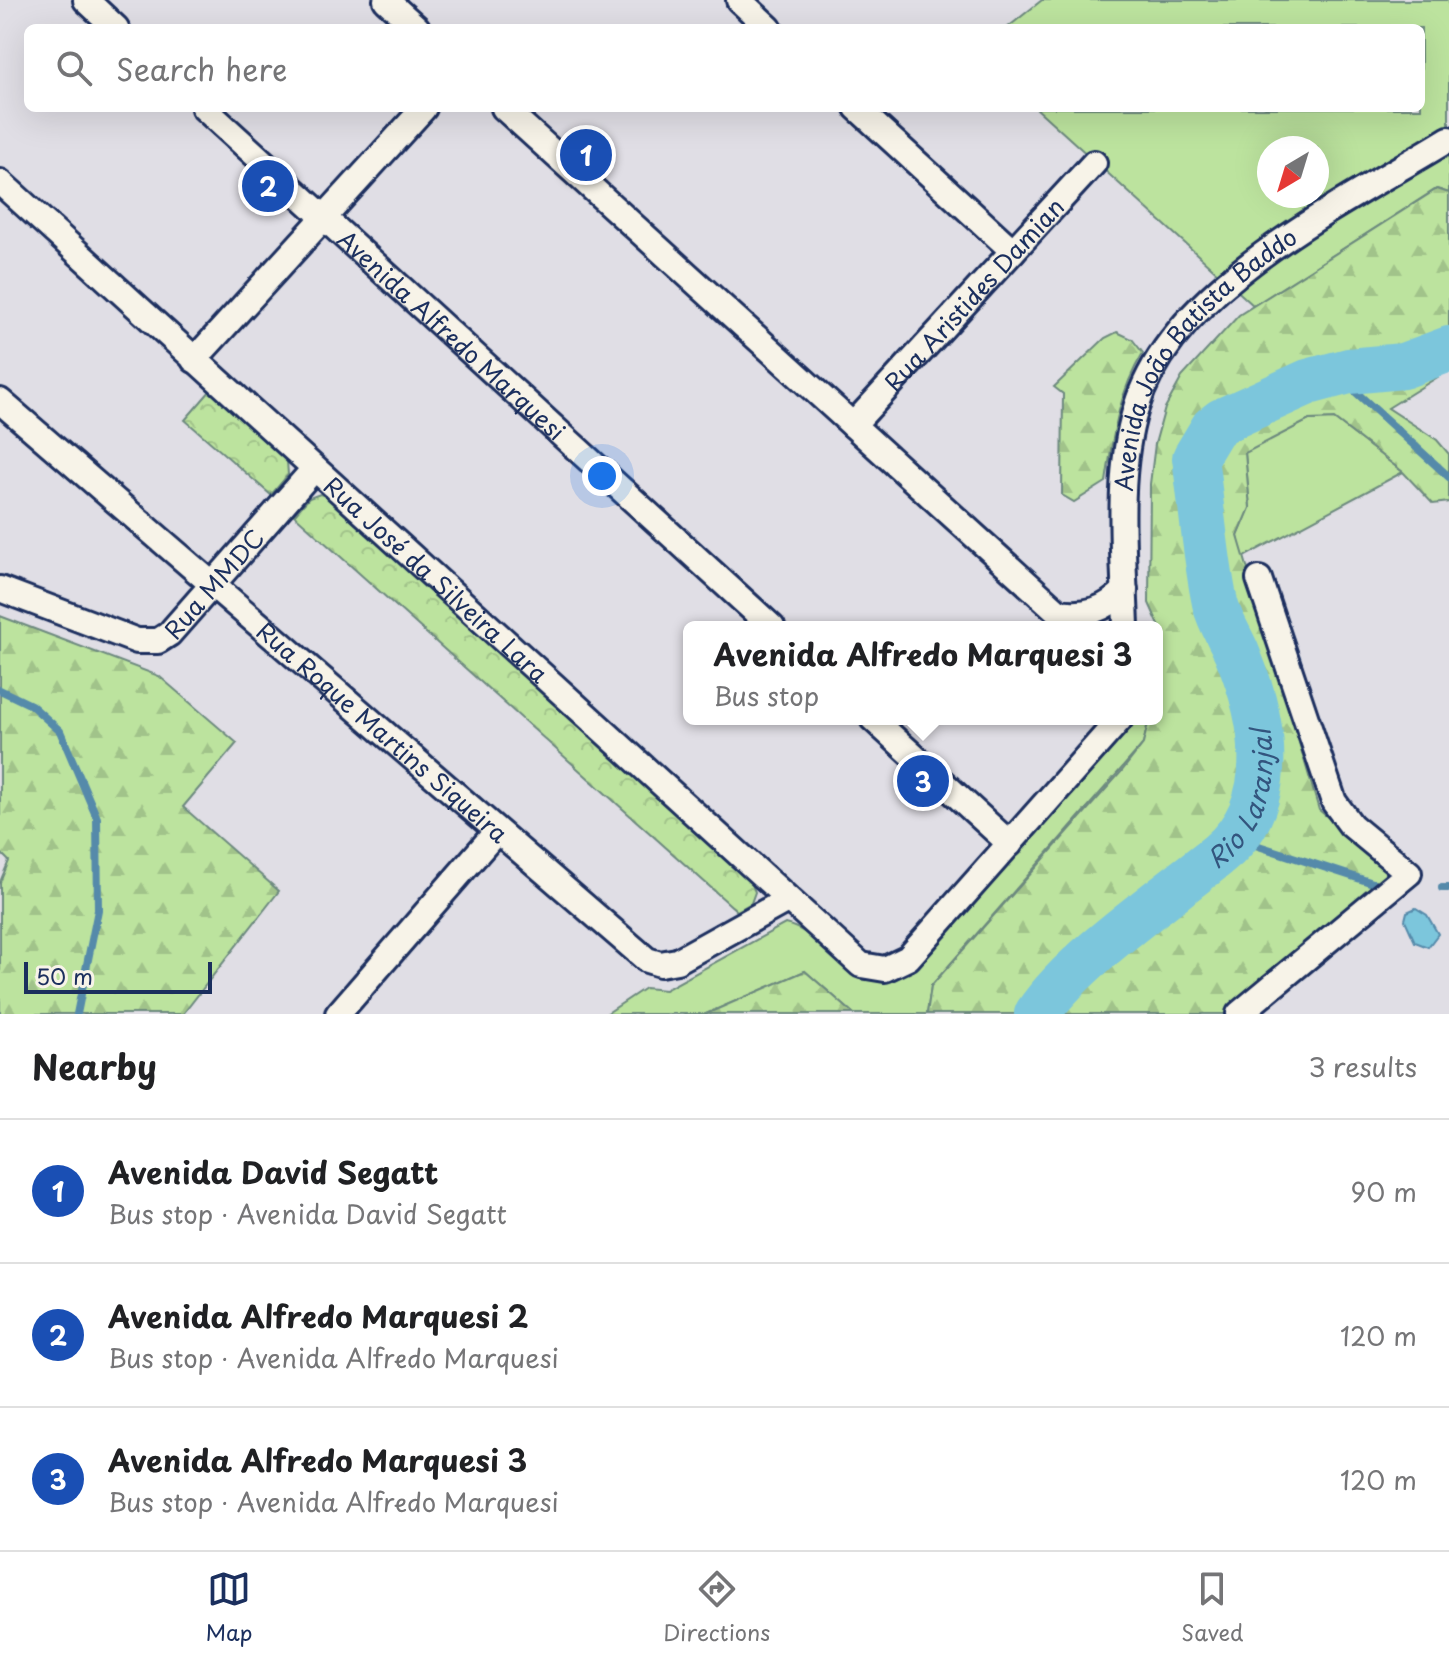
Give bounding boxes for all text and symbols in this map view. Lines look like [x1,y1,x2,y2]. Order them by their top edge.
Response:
search box [24,24,1425,112]
icon: search [52,46,96,90]
text: Search here [116,46,288,91]
pin: 1 [560,125,612,185]
north arrow [1257,136,1329,208]
pin: 2 [242,156,294,216]
street label: Rua Aristides Damian [875,189,1072,399]
street label: Avenida João Batista Baddo [1105,218,1304,492]
street label: Avenida Alfredo Marquesi [330,221,574,448]
your location [582,456,622,496]
street label: Rua José da Silveira Lara [316,467,557,691]
street label: Rua MMDC [155,520,272,646]
street label: Rua Roque Martins Siqueira [249,613,517,851]
popup [683,621,1163,725]
text: Avenida Alfredo Marquesi 3 [713,631,1133,676]
text: Bus stop [713,676,819,715]
water label: Rio Laranjal [1198,723,1281,877]
pin: 3 [897,751,949,811]
scale bar [24,958,212,994]
text: 50 m [36,959,93,992]
text: Nearby [32,1040,157,1092]
text: 3 results [1309,1047,1417,1086]
text: Avenida David Segatt [108,1149,438,1194]
text: 1 [52,1172,64,1211]
text: 90 m [1350,1172,1417,1211]
text: Bus stop · Avenida David Segatt [108,1194,507,1233]
text: Avenida Alfredo Marquesi 2 [108,1293,529,1338]
text: 2 [49,1316,67,1355]
text: 120 m [1340,1316,1417,1355]
text: Bus stop · Avenida Alfredo Marquesi [108,1338,559,1377]
text: Avenida Alfredo Marquesi 3 [108,1437,527,1482]
text: 3 [49,1460,67,1499]
text: 120 m [1340,1460,1417,1499]
text: Bus stop · Avenida Alfredo Marquesi [108,1482,559,1521]
tab: Map [205,1567,252,1648]
tab: Directions [663,1567,770,1648]
tab: Saved [1181,1567,1244,1648]

